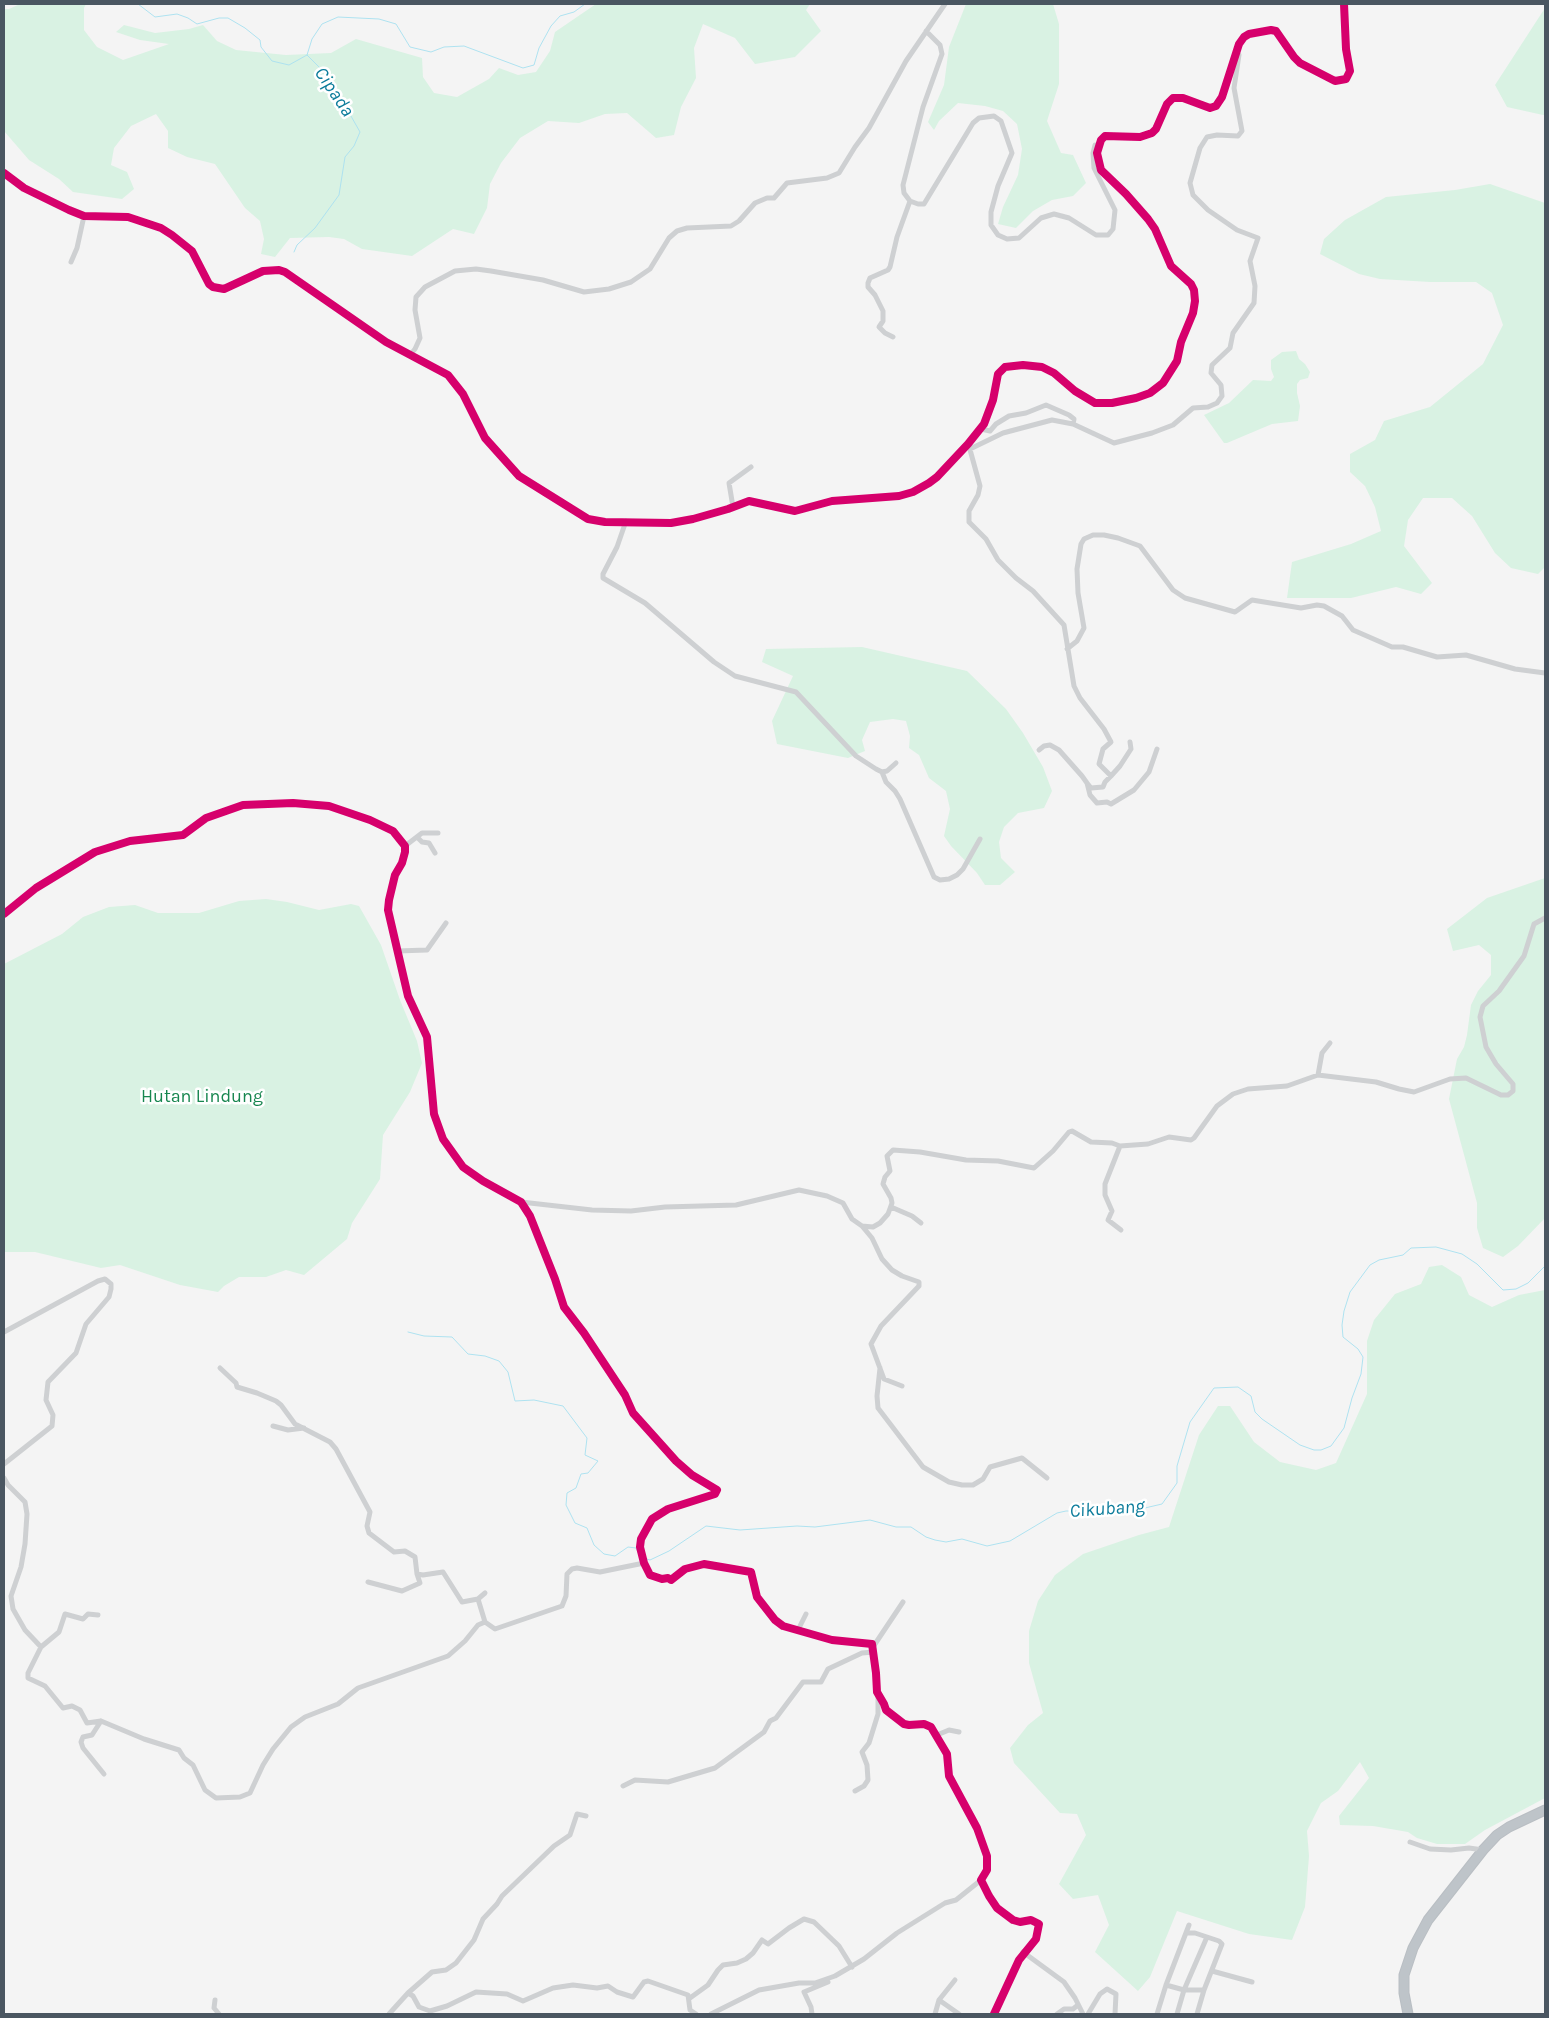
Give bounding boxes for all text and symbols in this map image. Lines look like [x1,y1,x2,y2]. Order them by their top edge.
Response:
water label: Cipada [309,63,359,121]
park label: Hutan Lindung [141,1086,263,1108]
water label: Cikubang [1069,1495,1145,1523]

